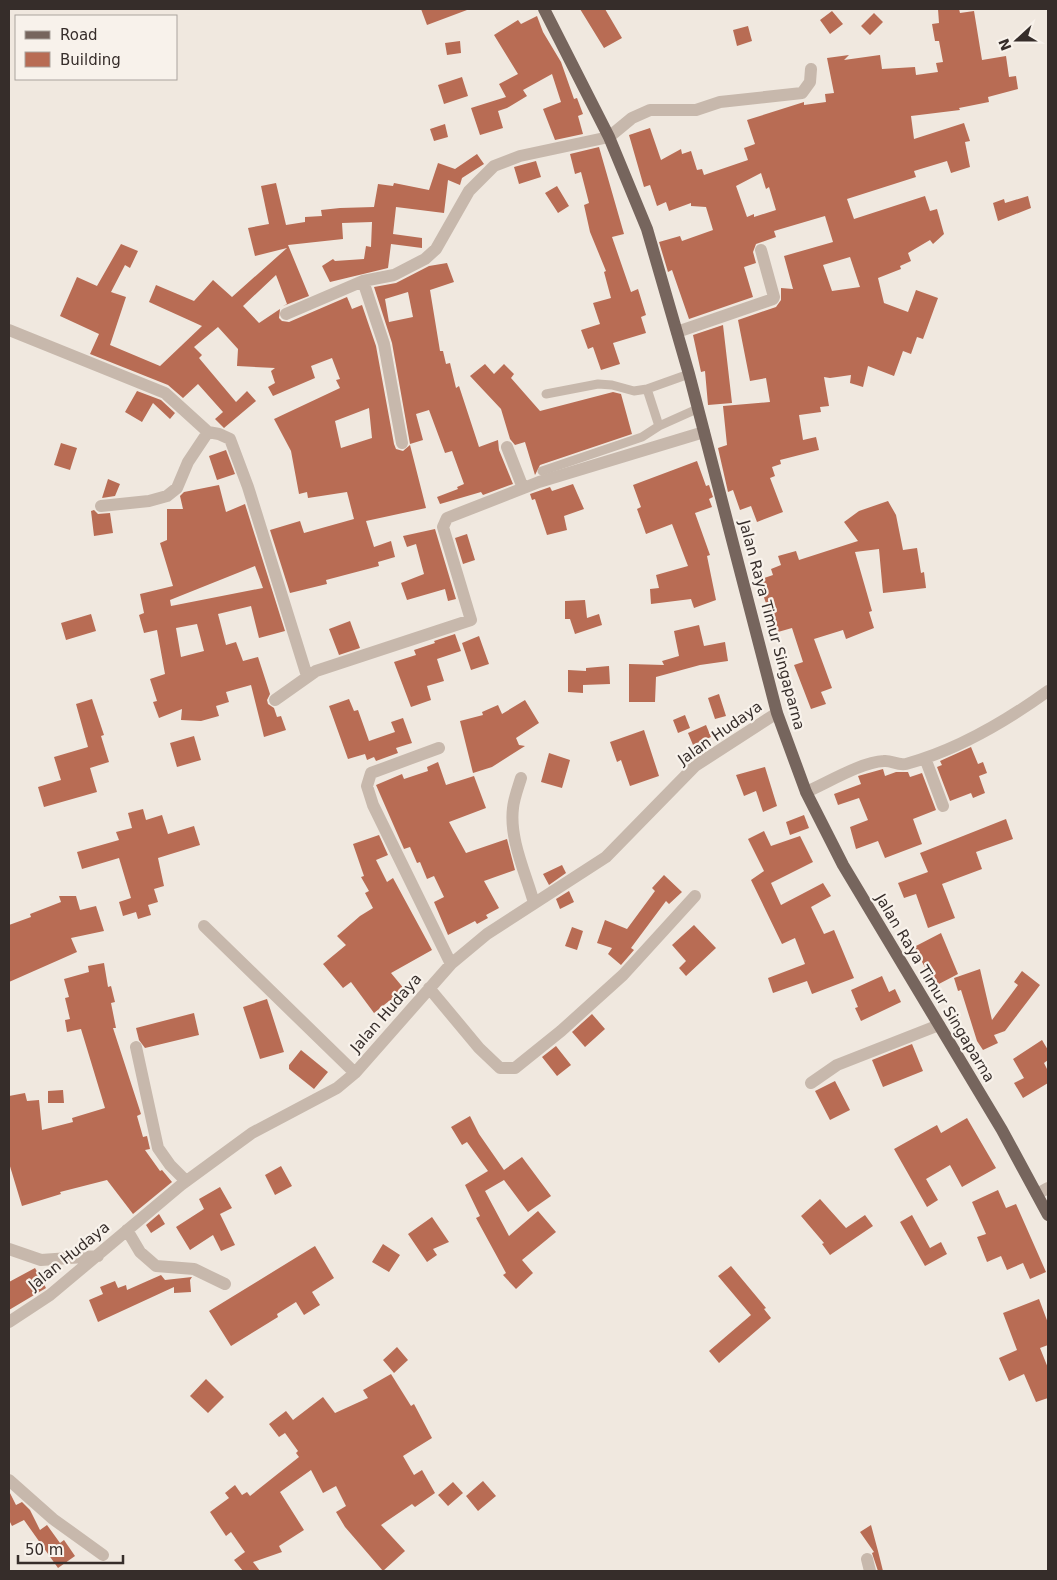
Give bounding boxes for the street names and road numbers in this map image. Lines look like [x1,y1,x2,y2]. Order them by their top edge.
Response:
street label: Jalan Raya Timur Singaparna [735,517,809,732]
street label: Jalan Hudaya [674,697,766,769]
street label: Jalan Raya Timur Singaparna [871,890,998,1085]
street label: Jalan Hudaya [346,970,425,1057]
street label: Jalan Hudaya [24,1218,113,1295]

